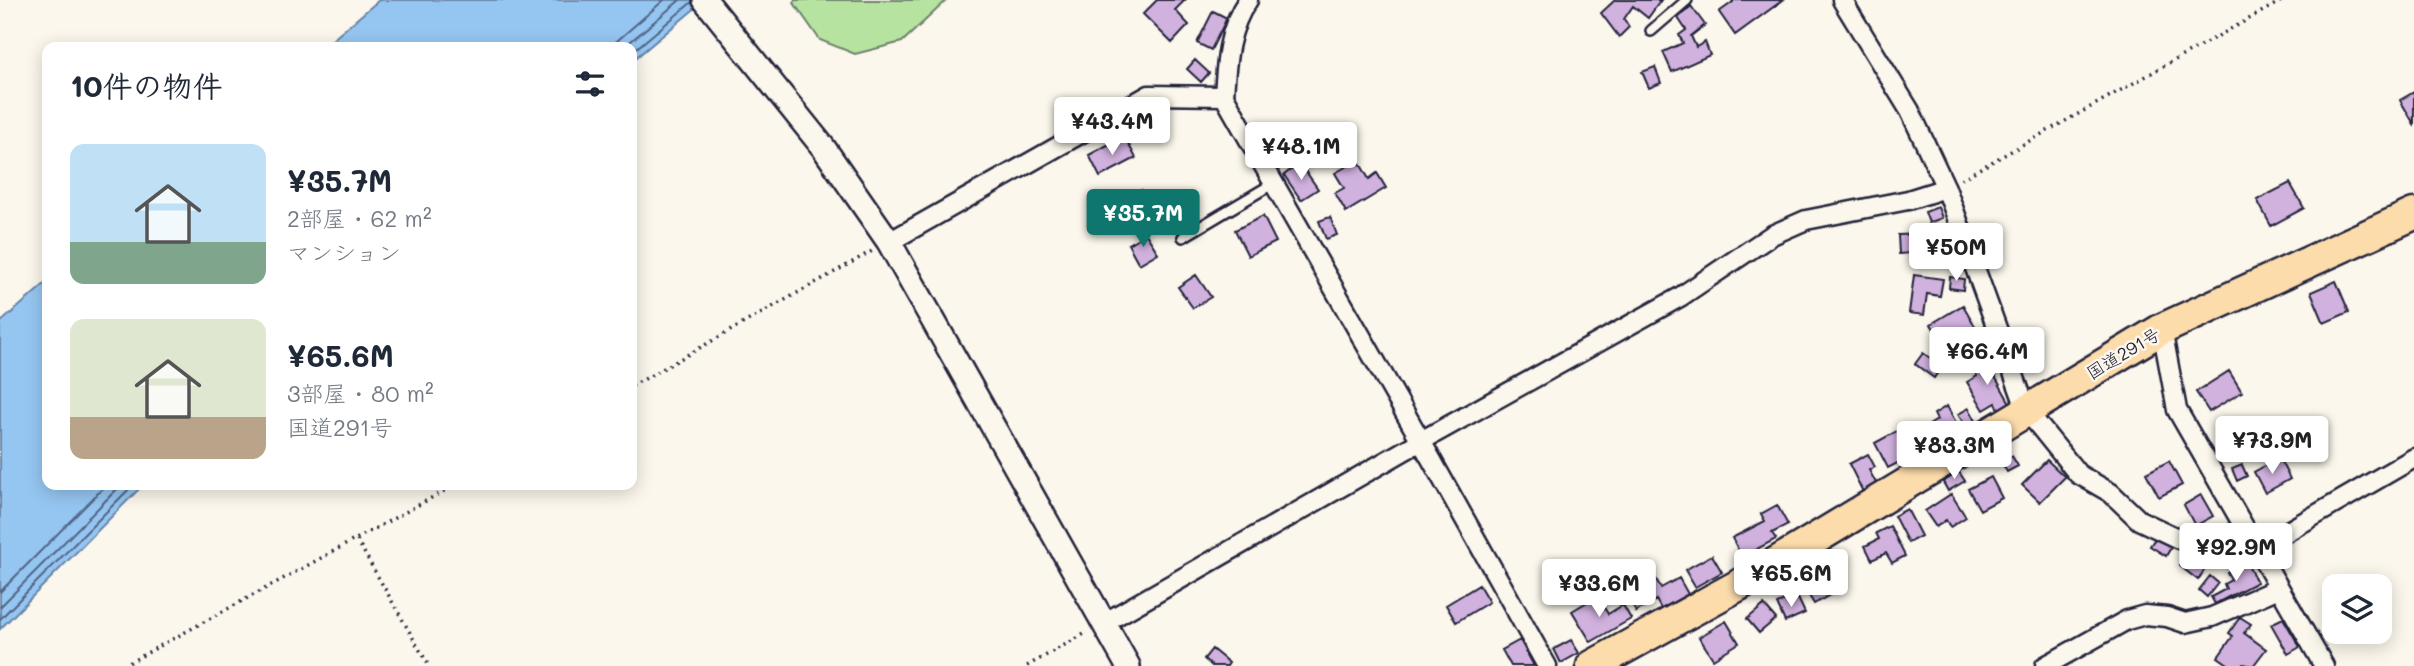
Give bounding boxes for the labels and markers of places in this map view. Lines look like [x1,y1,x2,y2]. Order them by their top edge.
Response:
pin: ¥43.4M [1055,97,1169,157]
pin: ¥48.1M [1244,122,1358,182]
pin: ¥35.7M [1086,190,1200,249]
pin: ¥50M [1915,224,1997,283]
pin: ¥66.4M [1930,328,2044,387]
pin: ¥73.9M [2215,416,2329,476]
pin: ¥83.3M [1897,421,2011,481]
pin: ¥92.9M [2179,524,2293,583]
pin: ¥65.6M [1734,550,1848,609]
pin: ¥33.6M [1542,560,1656,619]

